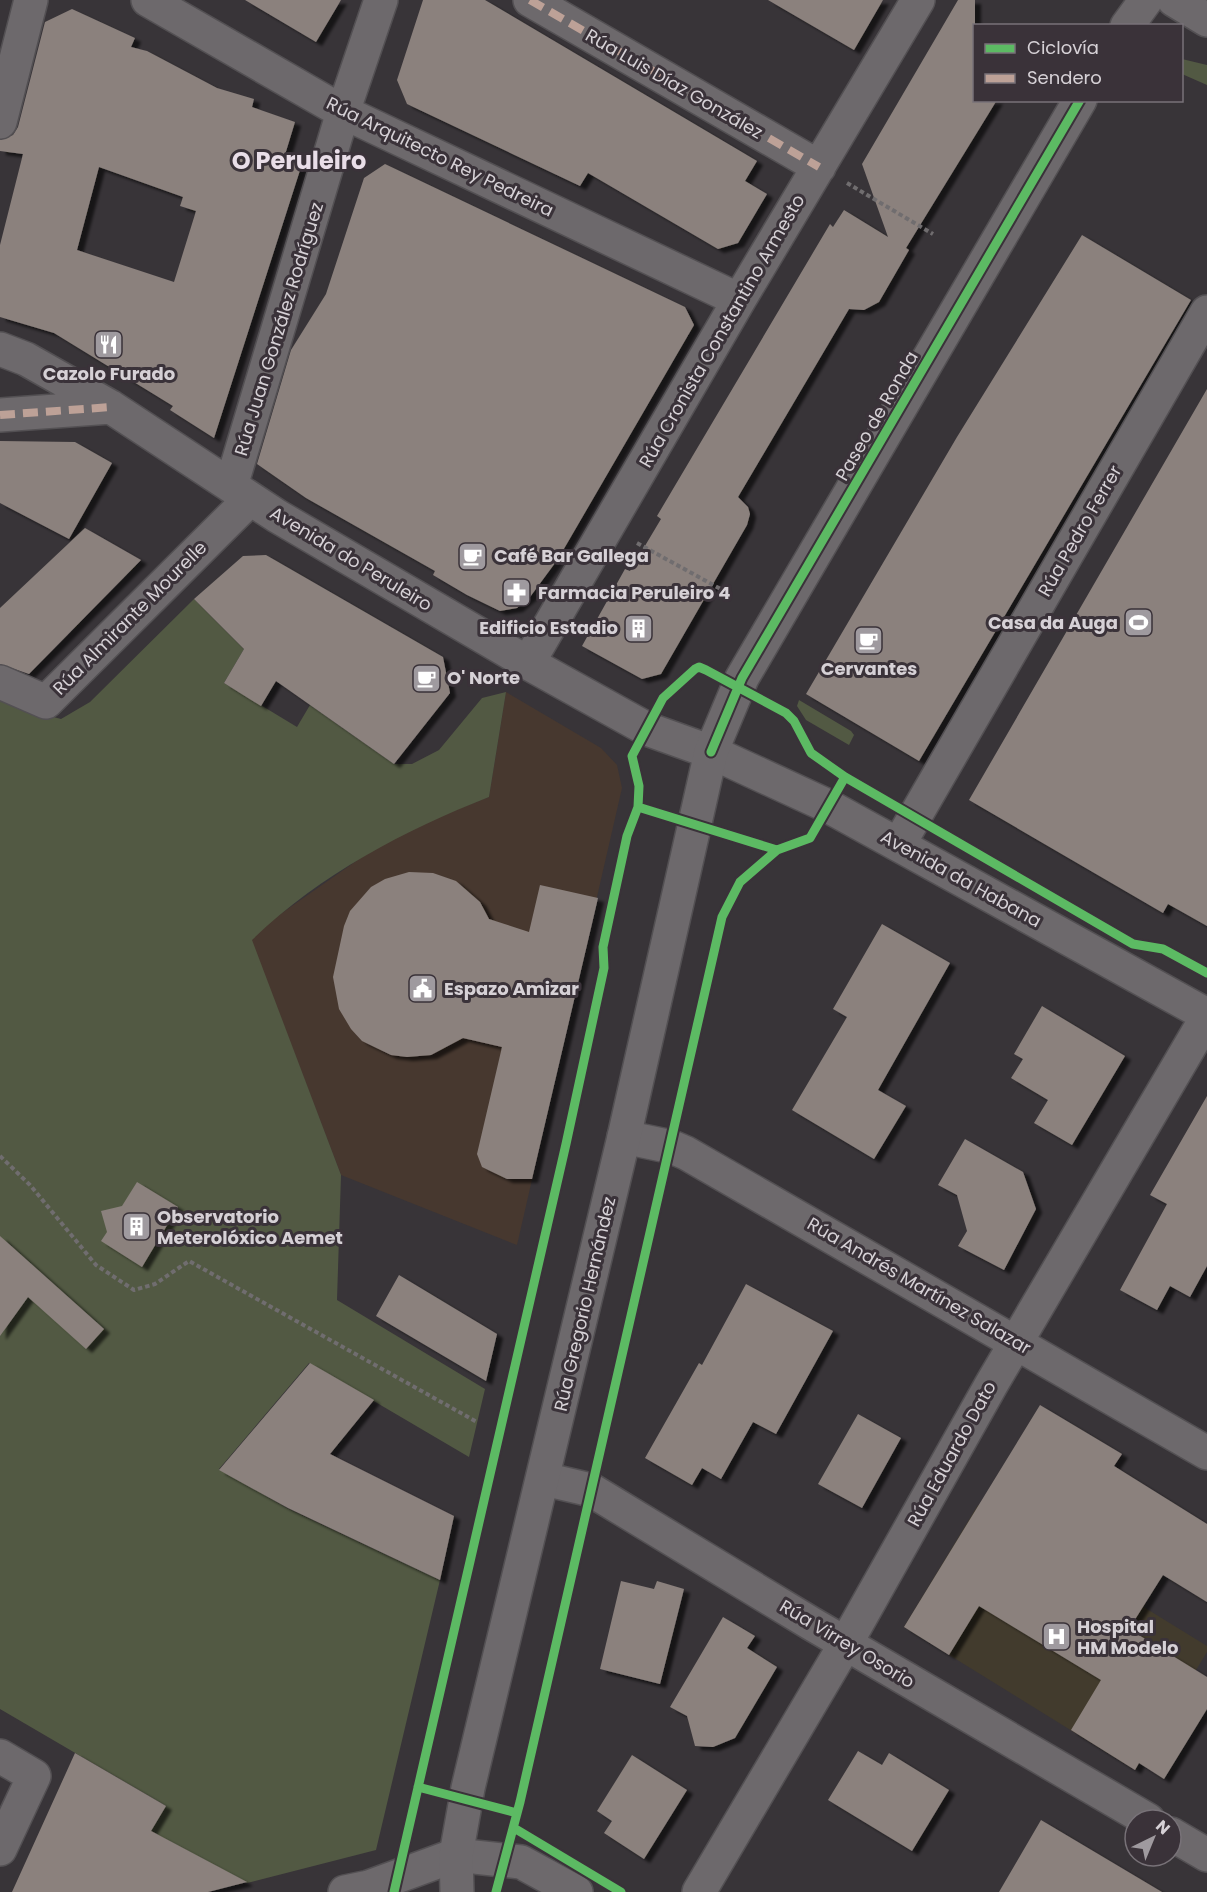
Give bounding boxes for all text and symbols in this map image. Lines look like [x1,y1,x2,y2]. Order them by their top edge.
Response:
street label: Rúa Luis Díaz González [581,23,767,145]
legend [973,24,1183,102]
text: Ciclovía [1027,35,1099,60]
text: Sendero [1027,65,1102,90]
street label: Rúa Arquitecto Rey Pedreira [322,91,558,223]
district label: O Peruleiro [232,144,366,177]
street label: Rúa Cronista Constantino Armesto [633,189,810,472]
street label: Rúa Juan González Rodríguez [228,199,329,459]
restaurant icon: Cazolo Furado [93,329,125,361]
street label: Paseo de Ronda [829,346,924,485]
place label: Cazolo Furado [43,361,175,386]
street label: Rúa Pedro Ferrer [1032,460,1127,601]
street label: Avenida do Peruleiro [266,500,437,617]
street label: Rúa Almirante Mourelle [47,535,212,700]
cafe icon: Café Bar Gallega [457,540,489,572]
place label: Café Bar Gallega [494,543,649,568]
pharmacy icon: Farmacia Peruleiro 4 [501,577,533,609]
place label: Farmacia Peruleiro 4 [538,580,730,605]
sports icon: Casa da Auga [1123,607,1155,639]
place label: Casa da Auga [988,610,1118,635]
building icon: Edificio Estadio [623,612,655,644]
place label: Edificio Estadio [479,615,618,640]
cafe icon: Cervantes [853,624,885,656]
place label: Cervantes [821,656,917,681]
cafe icon: O' Norte [410,662,442,694]
place label: O' Norte [447,665,520,690]
street label: Avenida da Habana [876,824,1046,933]
public building icon: Espazo Amizar [407,973,439,1005]
place label: Espazo Amizar [444,976,579,1001]
street label: Rúa Gregorio Hernández [548,1194,621,1414]
place label: Observatorio Meterolóxico Aemet [157,1204,343,1250]
building icon: Observatorio Meterolóxico Aemet [120,1211,152,1243]
street label: Rúa Andrés Martínez Salazar [803,1211,1036,1360]
street label: Rúa Eduardo Dato [901,1377,1002,1531]
street label: Rúa Virrey Osorio [775,1593,919,1694]
place label: Hospital HM Modelo [1077,1614,1179,1660]
hospital icon: Hospital HM Modelo [1040,1621,1072,1653]
north arrow [1123,1808,1183,1868]
text: N [1151,1815,1175,1840]

